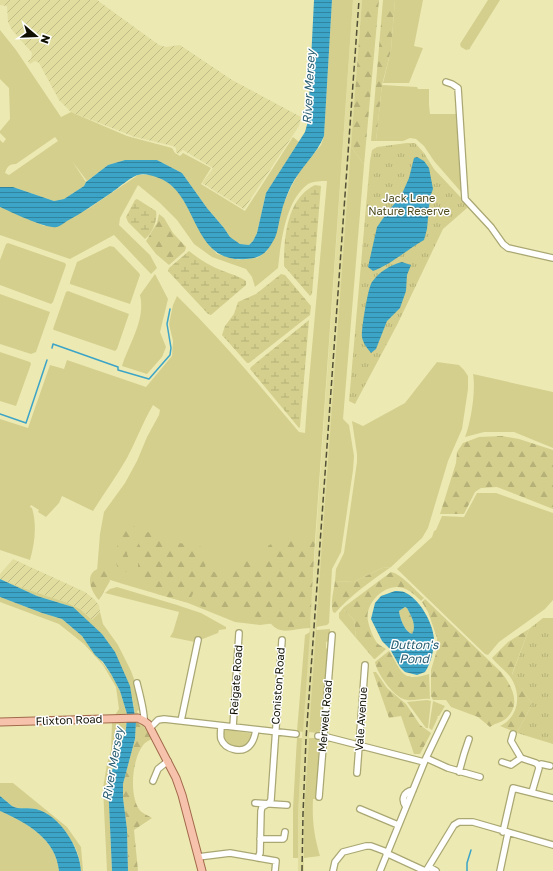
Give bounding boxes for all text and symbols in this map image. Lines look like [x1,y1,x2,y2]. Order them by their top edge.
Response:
north arrow [16,16,56,56]
text: N [38,33,53,45]
water label: River Mersey [299,47,318,124]
park label: Jack Lane Nature Reserve [368,191,450,217]
water label: Dutton's Pond [390,637,439,666]
street label: Reigate Road [227,645,244,715]
street label: Coniston Road [268,647,287,725]
street label: Merwell Road [315,679,334,753]
street label: Vale Avenue [352,686,369,751]
street label: Flixton Road [35,712,103,727]
water label: River Mersey [99,724,127,802]

